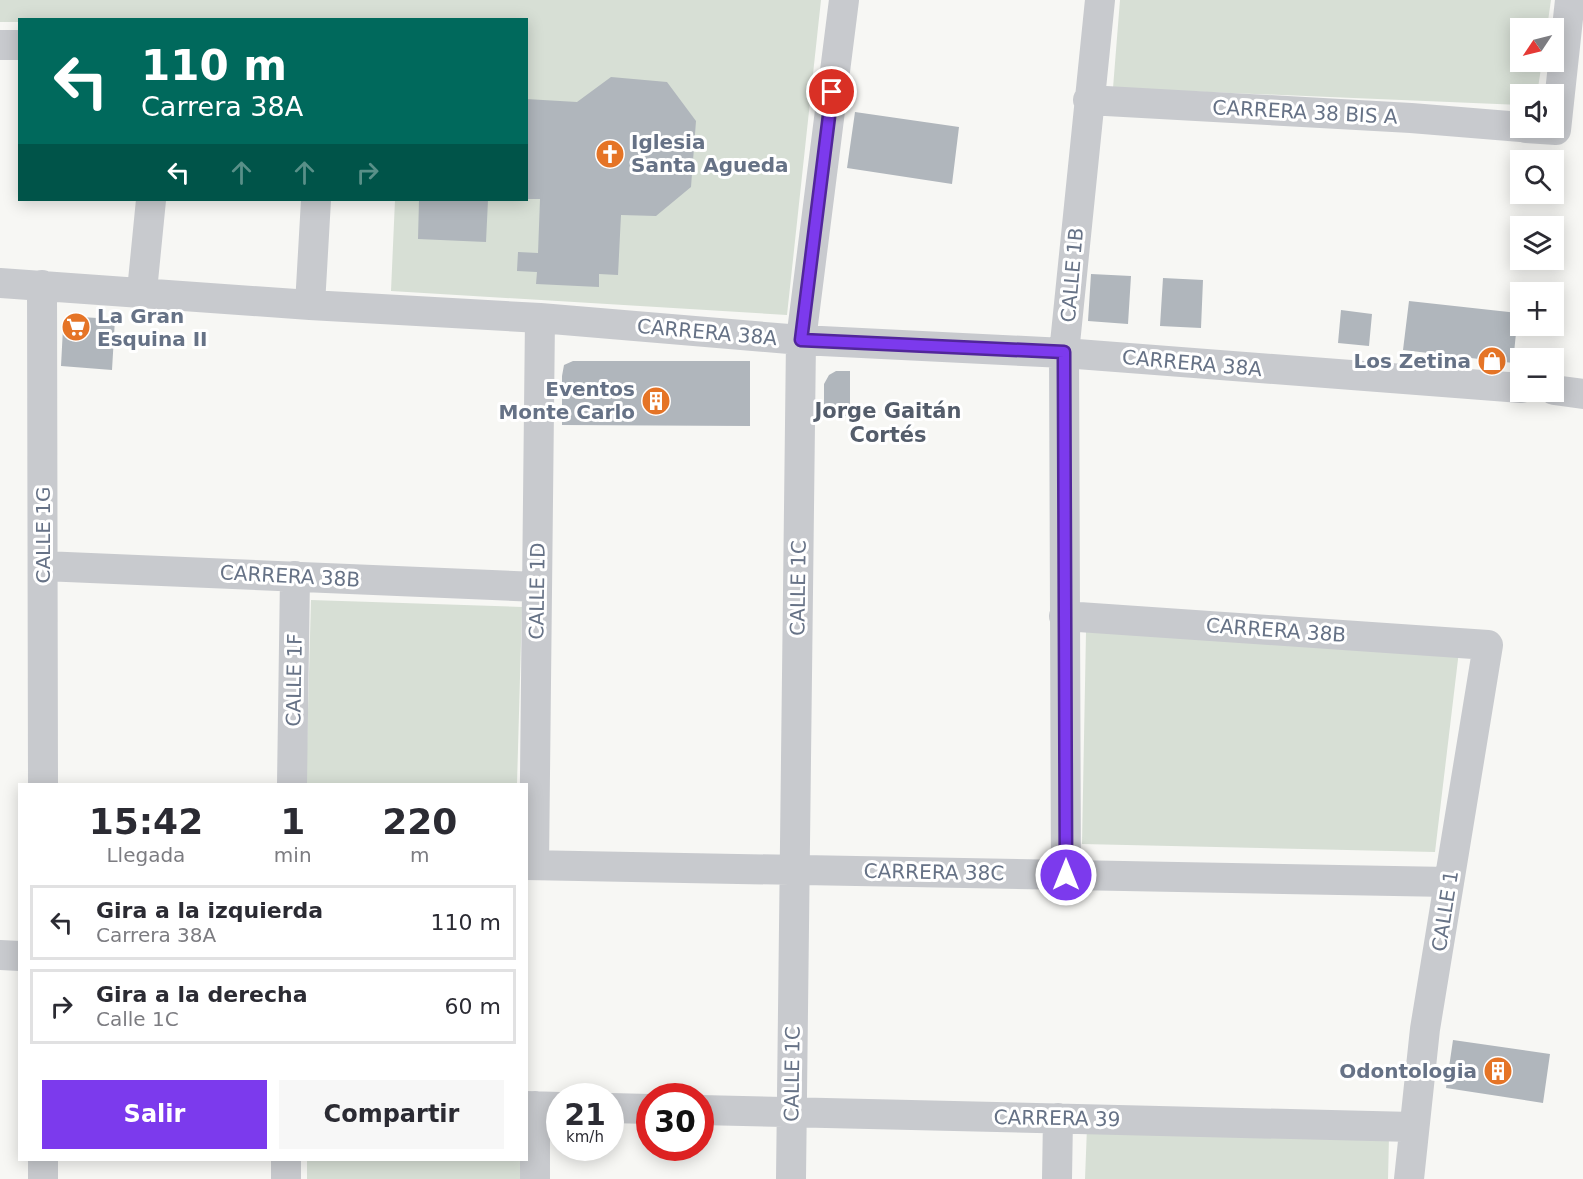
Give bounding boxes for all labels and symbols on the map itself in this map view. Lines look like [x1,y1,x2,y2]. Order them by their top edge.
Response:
north arrow [1510,18,1564,72]
pin [806,66,857,117]
street label: CARRERA 38 BIS A [1212,95,1398,129]
place label: Iglesia Santa Agueda [631,130,789,177]
church icon: Iglesia Santa Agueda [594,138,626,170]
street label: CALLE 1B [1056,226,1088,324]
place label: La Gran Esquina II [97,304,208,351]
supermarket icon: La Gran Esquina II [60,311,92,343]
street label: CARRERA 38A [636,314,778,350]
street label: CARRERA 38A [1121,345,1263,381]
shop icon: Los Zetina [1476,345,1508,377]
place label: Los Zetina [1353,349,1471,373]
place label: Eventos Monte Carlo [498,377,635,424]
building icon: Eventos Monte Carlo [640,385,672,417]
district label: Jorge Gaitán Cortés [813,399,961,447]
street label: CALLE 1G [31,486,55,584]
street label: CALLE 1C [785,540,811,636]
street label: CALLE 1D [524,542,550,640]
street label: CARRERA 38B [219,560,361,592]
street label: CARRERA 38B [1205,613,1347,647]
street label: CALLE 1F [281,633,307,727]
position arrow [1034,843,1098,907]
street label: CARRERA 38C [863,859,1005,885]
street label: CALLE 1 [1427,869,1463,953]
street label: CALLE 1C [779,1026,805,1122]
building icon: Odontologia [1482,1055,1514,1087]
place label: Odontologia [1339,1059,1477,1083]
speed limit sign: 30 [636,1083,714,1161]
street label: CARRERA 39 [993,1105,1121,1131]

